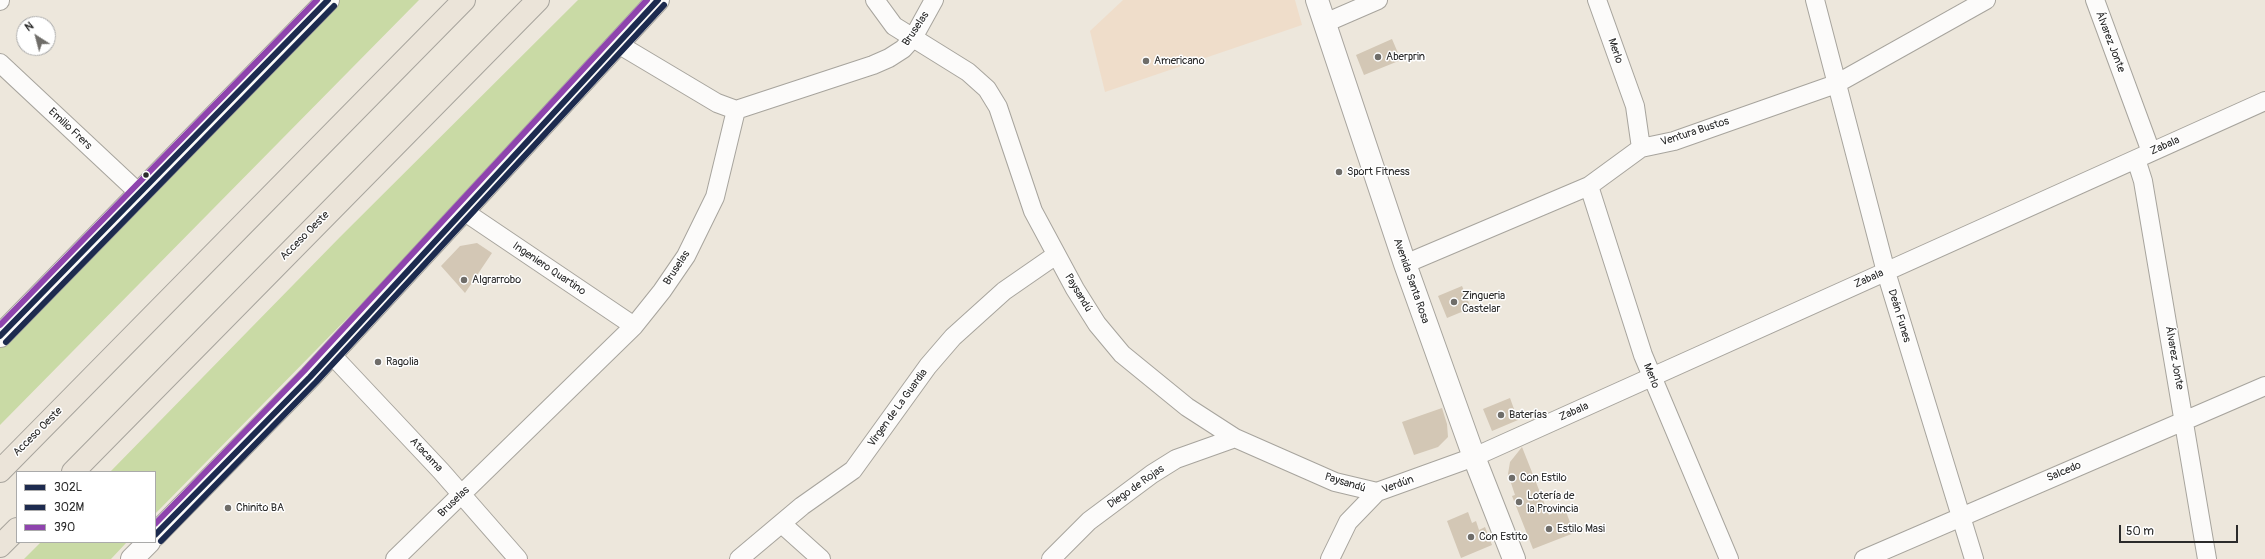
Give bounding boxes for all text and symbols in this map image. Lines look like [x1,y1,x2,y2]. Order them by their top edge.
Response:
street label: Bruselas [900,9,932,49]
street label: Álvarez Jonte [2092,10,2128,74]
north arrow [16,16,56,56]
text: N [22,19,36,34]
street label: Merlo [1605,37,1625,65]
place label: Aberprin [1386,50,1425,64]
marker: Aberprin [1373,52,1383,62]
place label: Americano [1154,54,1205,68]
marker: Americano [1141,56,1151,66]
street label: Emilio Frers [45,105,95,153]
street label: Ventura Bustos [1659,115,1731,149]
street label: Zabala [2148,134,2182,158]
place label: Sport Fitness [1347,165,1410,179]
marker: Sport Fitness [1334,167,1344,177]
unlabelled marker [141,170,151,180]
street label: Acceso Oeste [278,209,332,263]
street label: Avenida Santa Rosa [1390,237,1432,325]
street label: Ingeniero Quartino [510,240,588,298]
street label: Bruselas [661,248,693,288]
street label: Zabala [1852,267,1886,291]
street label: Paysandú [1061,271,1095,315]
place label: Algrarrobo [472,273,521,287]
marker: Algrarrobo [459,275,469,285]
street label: Deán Funes [1885,288,1913,344]
place label: Zingueria Castelar [1462,289,1505,315]
marker: Zingueria Castelar [1449,297,1459,307]
street label: Álvarez Jonte [2162,325,2186,391]
place label: Ragolia [386,355,419,369]
marker: Ragolia [373,357,383,367]
street label: Merlo [1640,362,1662,390]
street label: Virgen de La Guardia [865,367,931,449]
street label: Zabala [1557,400,1591,424]
street label: Acceso Oeste [11,405,65,459]
place label: Baterías [1509,408,1547,422]
marker: Baterías [1496,410,1506,420]
street label: Atacama [407,435,445,475]
street label: Salcedo [2045,459,2083,485]
street label: Diego de Rojas [1105,463,1167,511]
street label: Paysandú [1323,470,1367,496]
legend [16,471,156,543]
place label: Con Estilo [1520,471,1567,485]
street label: Verdún [1380,473,1416,497]
marker: Con Estilo [1507,473,1517,483]
text: 302L [54,480,82,495]
street label: Bruselas [436,484,472,520]
place label: Lotería de la Provincia [1527,489,1578,515]
marker: Lotería de la Provincia [1514,497,1524,507]
text: 302M [54,500,84,515]
place label: Chinito BA [236,501,284,515]
marker: Chinito BA [223,503,233,513]
scale bar [2121,517,2240,543]
text: 390 [54,520,75,535]
place label: Estilo Masi [1557,522,1605,536]
marker: Estilo Masi [1544,524,1554,534]
text: 50 m [2126,524,2154,539]
place label: Con Estito [1479,530,1528,544]
marker: Con Estito [1466,532,1476,542]

